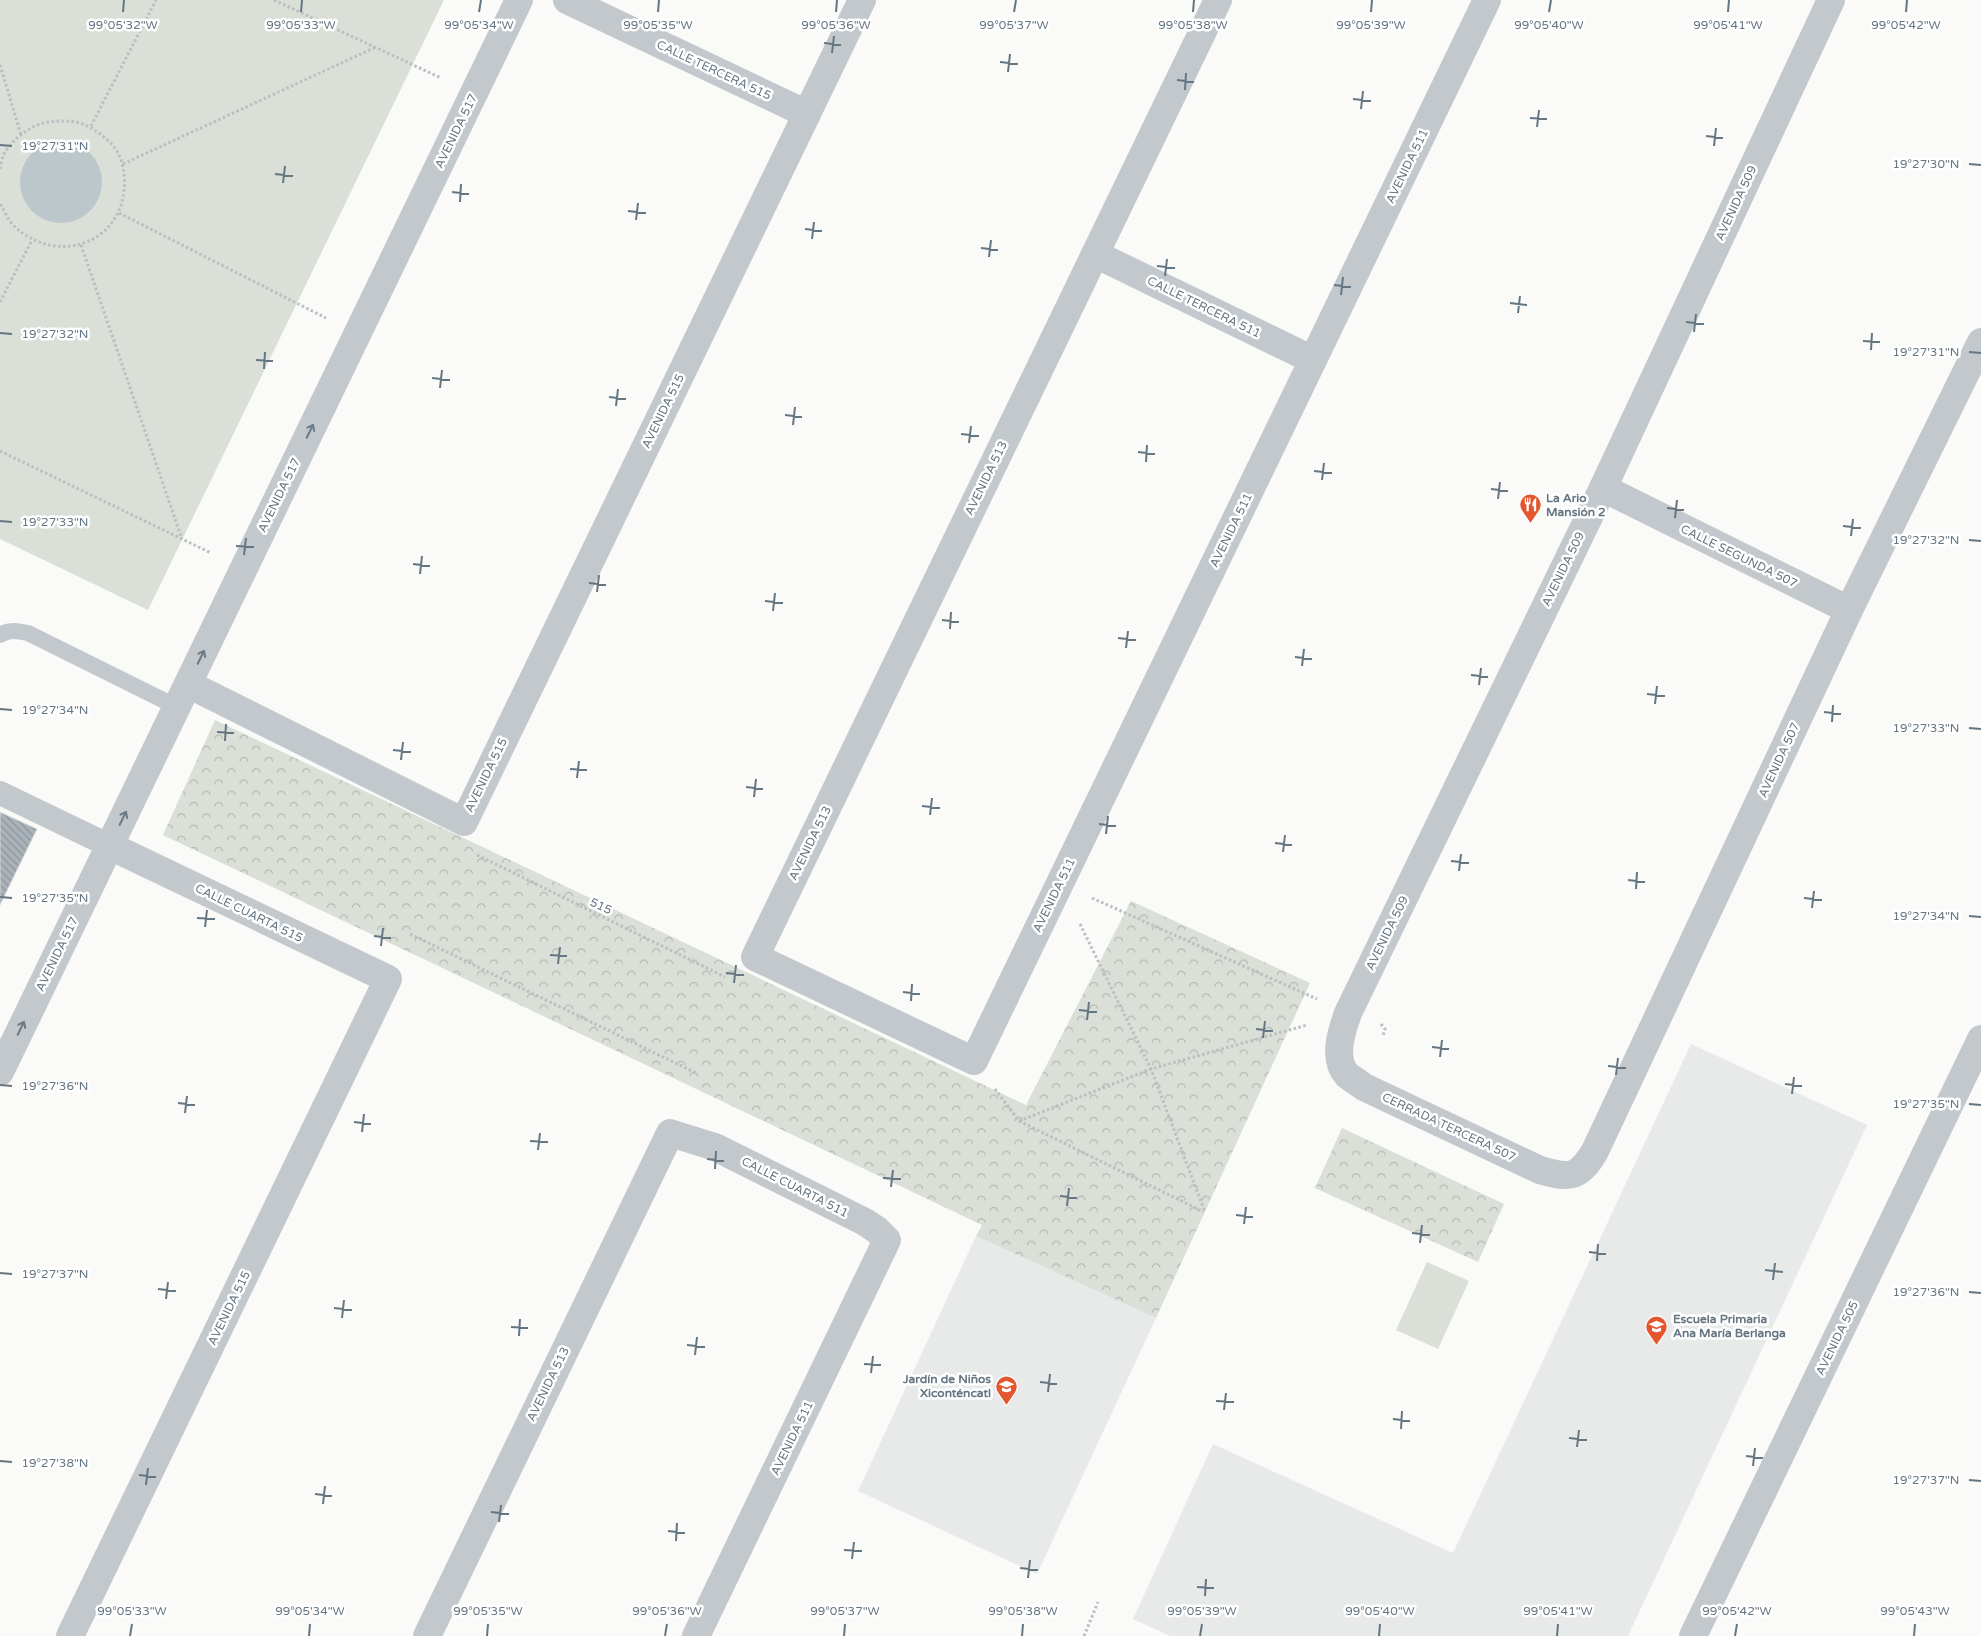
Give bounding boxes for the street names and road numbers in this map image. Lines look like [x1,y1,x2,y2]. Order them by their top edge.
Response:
street label: CALLE TERCERA 515 [655,37,773,103]
street label: AVENIDA 517 [432,92,480,170]
street label: AVENIDA 511 [1383,127,1431,205]
street label: AVENIDA 509 [1713,163,1759,243]
street label: CALLE TERCERA 511 [1145,273,1263,341]
street label: AVENIDA 515 [639,372,687,450]
street label: AVENIDA 513 [962,439,1010,517]
street label: AVENIDA 517 [255,456,303,534]
street label: AVENIDA 511 [1207,491,1255,569]
street label: CALLE SEGUNDA 507 [1678,522,1800,590]
street label: AVENIDA 509 [1539,530,1587,608]
street label: AVENIDA 507 [1756,720,1802,800]
street label: AVENIDA 515 [462,736,510,814]
street label: AVENIDA 513 [786,804,834,882]
street label: AVENIDA 511 [1030,856,1078,934]
street label: CALLE CUARTA 515 [193,881,305,945]
street label: AVENIDA 509 [1363,894,1411,972]
street label: 515 [588,895,614,917]
street label: AVENIDA 517 [33,915,81,993]
street label: CERRADA TERCERA 507 [1380,1090,1518,1164]
street label: CALLE CUARTA 511 [739,1154,851,1220]
street label: AVENIDA 515 [205,1269,253,1347]
street label: AVENIDA 505 [1813,1299,1861,1377]
street label: AVENIDA 513 [524,1345,572,1423]
street label: AVENIDA 511 [768,1399,816,1477]

